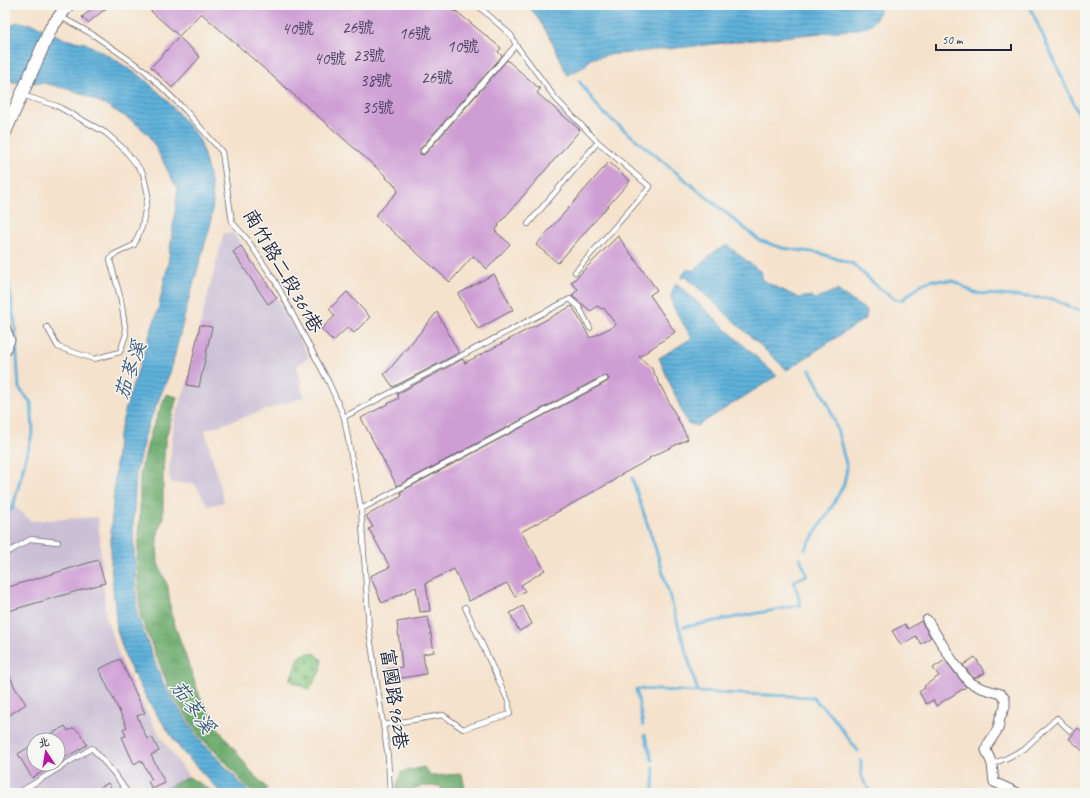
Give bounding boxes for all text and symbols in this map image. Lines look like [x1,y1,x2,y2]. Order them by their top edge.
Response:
house number: 26號 [342,17,374,38]
house number: 40號 [282,18,314,39]
house number: 16號 [399,23,431,44]
scale bar [936,26,1011,52]
text: 50 m [942,32,964,48]
house number: 10號 [447,36,479,57]
house number: 23號 [353,45,385,66]
house number: 40號 [314,48,346,69]
house number: 26號 [421,67,453,88]
house number: 38號 [360,70,392,91]
house number: 35號 [362,97,394,118]
street label: 南竹路二段361巷 [238,205,328,337]
water label: 茄苳溪 [108,337,152,402]
street label: 富國路962巷 [375,647,413,751]
water label: 茄苳溪 [165,675,221,739]
north arrow [26,732,66,772]
text: 北 [37,734,51,750]

